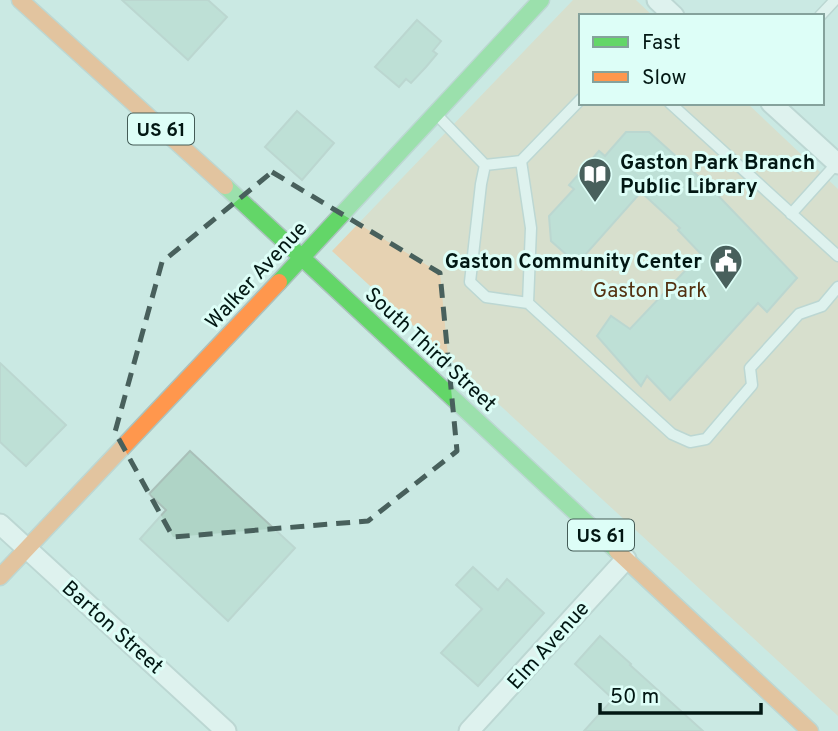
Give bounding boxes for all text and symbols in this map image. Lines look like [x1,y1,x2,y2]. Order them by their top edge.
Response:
legend [579,14,824,105]
text: Fast [642,30,681,57]
text: Slow [642,65,687,92]
road number: US 61 [128,113,194,144]
place label: Gaston Park Branch Public Library [620,150,815,201]
library icon: Gaston Park Branch Public Library [576,155,614,204]
street label: Walker Avenue [200,216,314,336]
public building icon: Gaston Community Center [707,242,745,291]
place label: Gaston Community Center [445,249,702,276]
park label: Gaston Park [593,278,707,305]
street label: South Third Street [358,282,502,418]
road number: US 61 [568,520,634,550]
street label: Barton Street [56,575,168,681]
street label: Elm Avenue [502,596,596,696]
scale bar [600,672,761,716]
text: 50 m [610,684,659,711]

